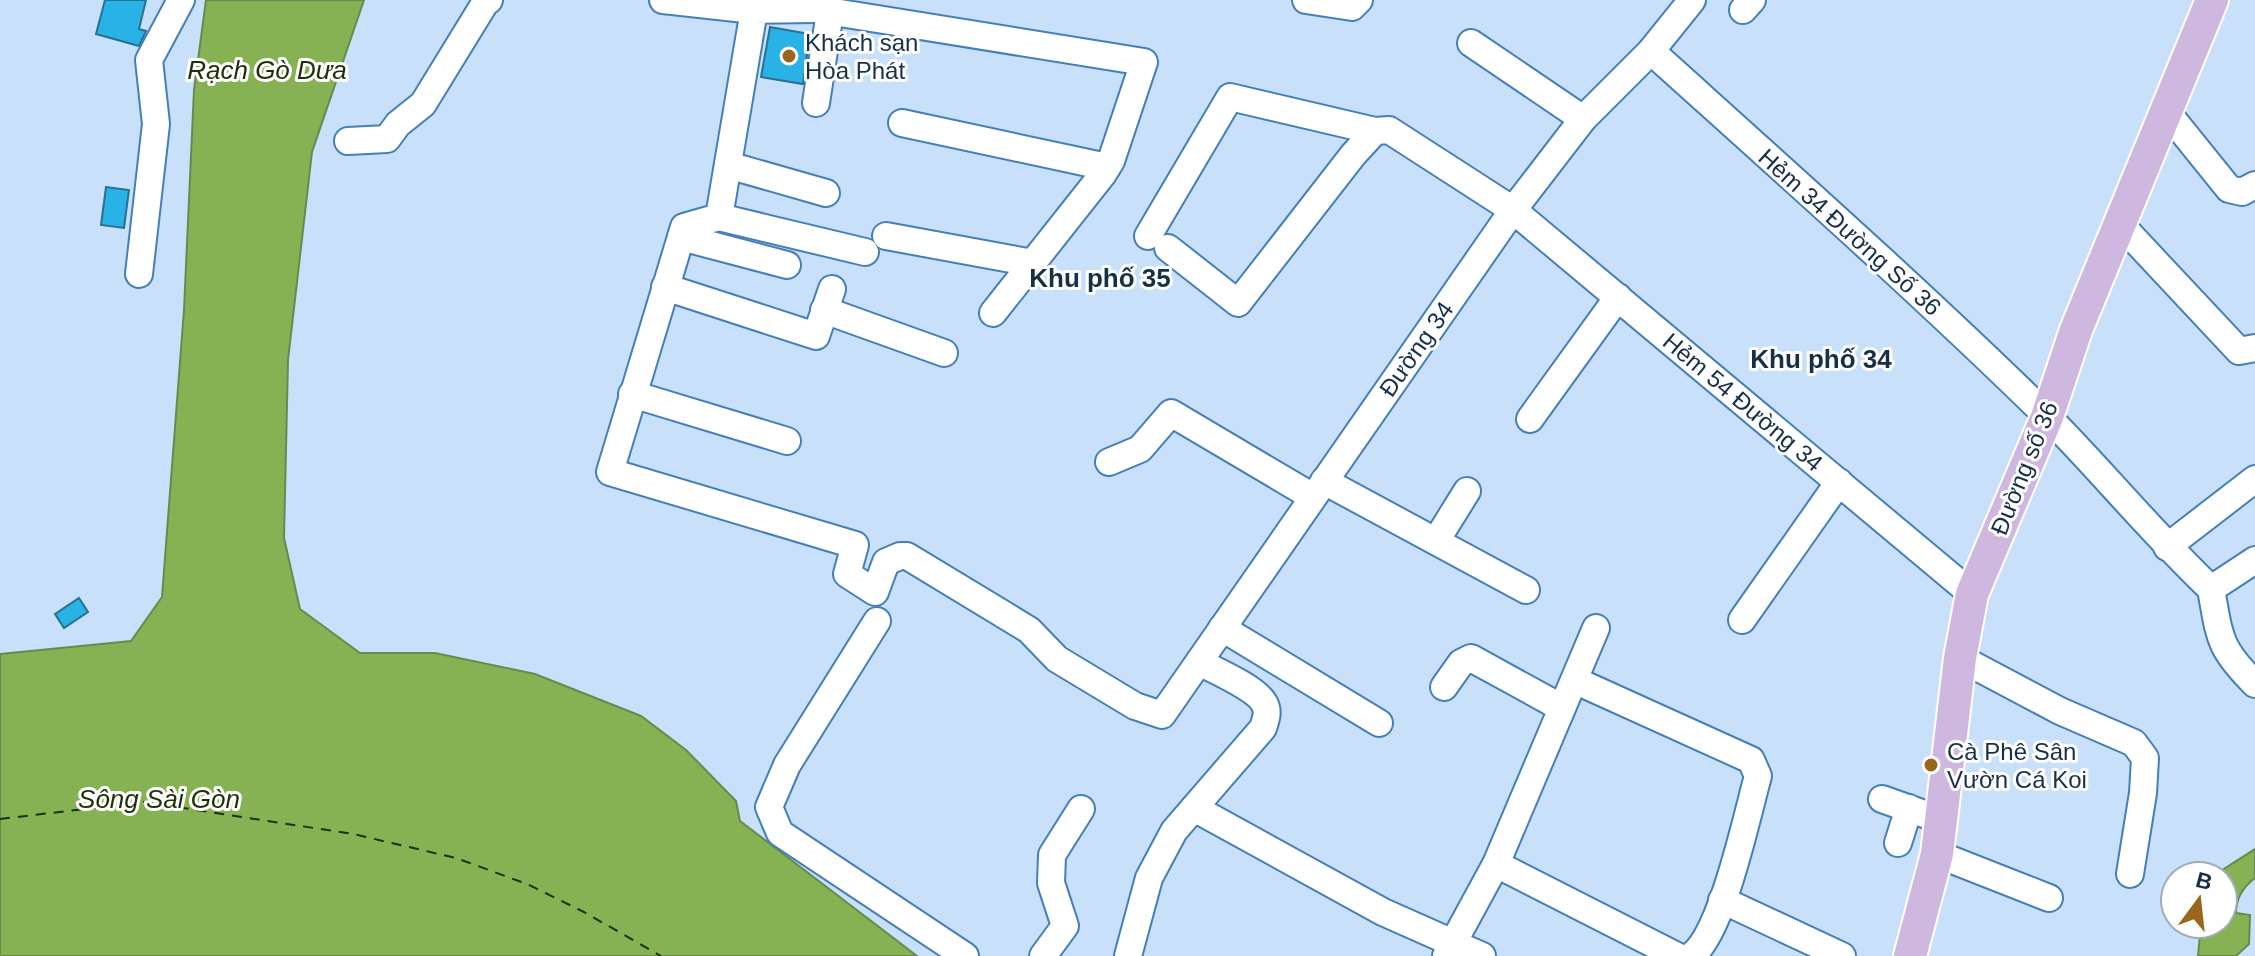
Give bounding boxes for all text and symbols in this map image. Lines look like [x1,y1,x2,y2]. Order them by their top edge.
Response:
place label: Khách sạn Hòa Phát [805,29,918,84]
marker: Khách sạn Hòa Phát [780,47,798,65]
water label: Rạch Gò Dưa [187,55,347,85]
street label: Hẻm 34 Đường Số 36 [1753,143,1947,321]
district label: Khu phố 35 [1029,263,1171,293]
street label: Đường 34 [1374,297,1458,401]
street label: Hẻm 54 Đường 34 [1658,327,1828,477]
district label: Khu phố 34 [1750,344,1892,374]
street label: Đường số 36 [1985,397,2063,539]
place label: Cà Phê Sân Vườn Cá Koi [1947,738,2087,793]
marker: Cà Phê Sân Vườn Cá Koi [1922,756,1940,774]
water label: Sông Sài Gòn [78,784,240,814]
north arrow [2159,860,2239,940]
text: B [2193,867,2215,895]

